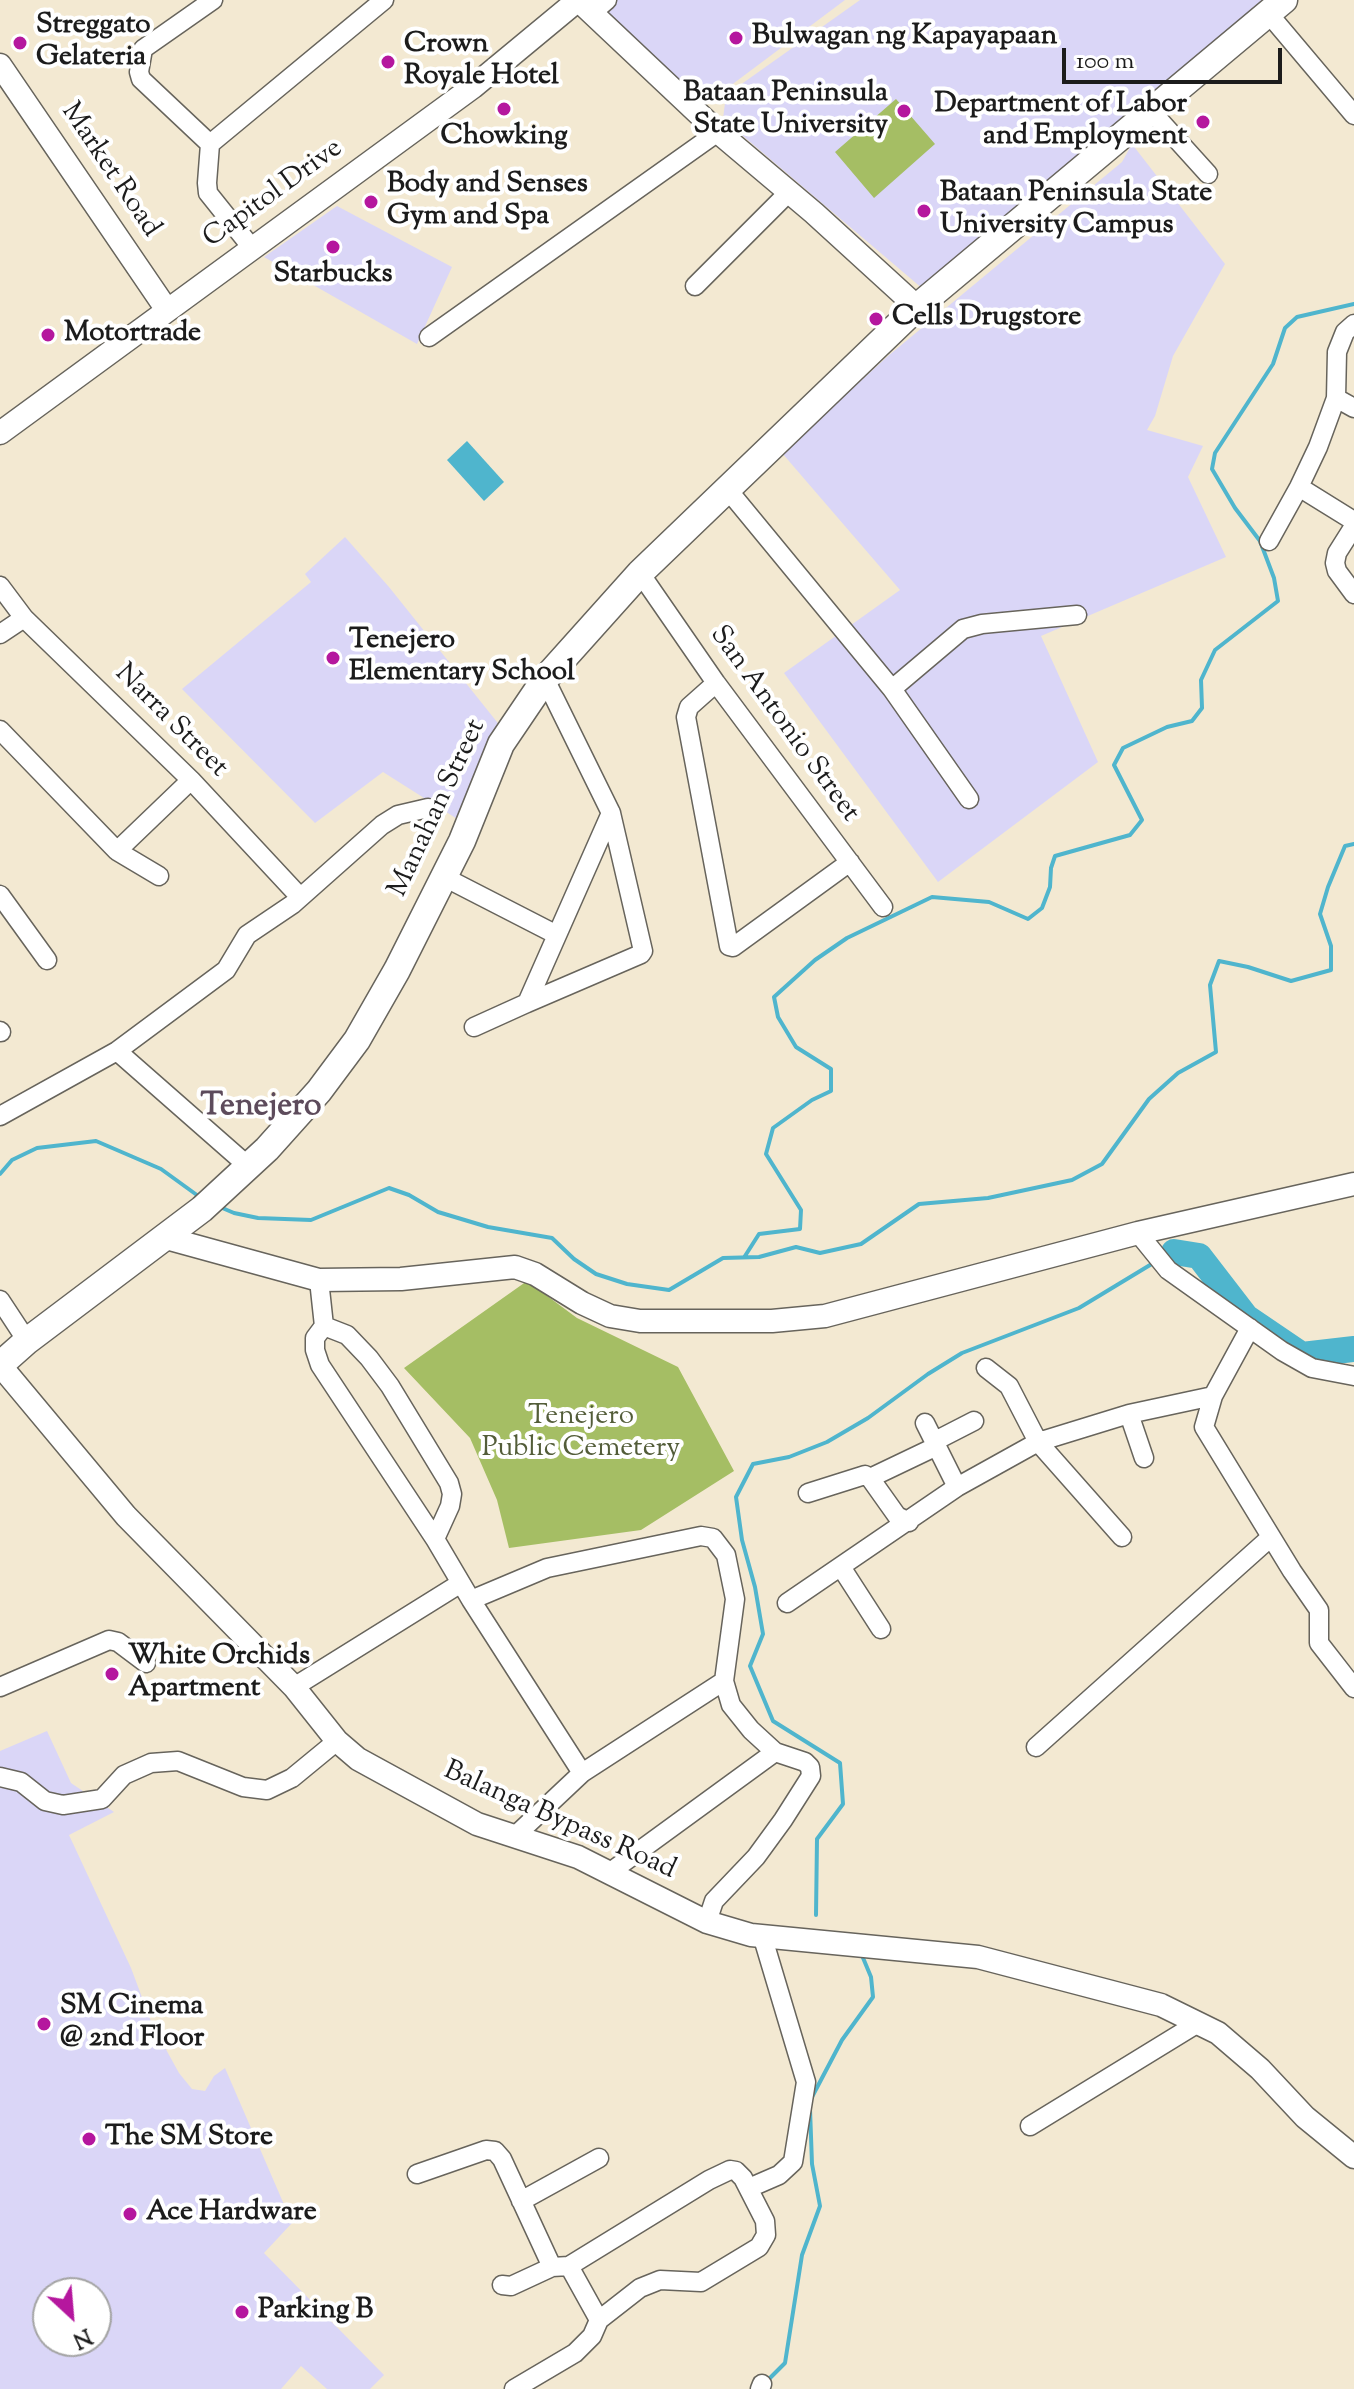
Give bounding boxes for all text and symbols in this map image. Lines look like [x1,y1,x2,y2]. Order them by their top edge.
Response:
place label: Streggato Gelateria [36,10,151,76]
place label: Bulwagan ng Kapayapaan [752,21,1057,55]
place label: Crown Royale Hotel [404,29,559,95]
marker: Bulwagan ng Kapayapaan [727,29,745,47]
scale bar [1066,32,1286,82]
marker: Streggato Gelateria [11,34,29,52]
text: 100 m [1076,45,1134,79]
marker: Crown Royale Hotel [379,53,397,71]
place label: Bataan Peninsula State University [683,78,888,144]
place label: Department of Labor and Employment [935,89,1187,155]
street label: Market Road [52,97,166,245]
marker: Chowking [495,100,513,118]
marker: Bataan Peninsula State University [895,102,913,120]
marker: Department of Labor and Employment [1194,113,1212,131]
place label: Chowking [440,121,568,155]
street label: Capitol Drive [198,133,350,257]
place label: Body and Senses Gym and Spa [387,169,588,235]
place label: Bataan Peninsula State University Campus [940,178,1212,244]
marker: Body and Senses Gym and Spa [362,193,380,211]
marker: Bataan Peninsula State University Campus [915,202,933,220]
marker: Starbucks [324,238,342,256]
place label: Starbucks [273,259,393,293]
place label: Cells Drugstore [892,302,1081,336]
marker: Cells Drugstore [867,310,885,328]
place label: Motortrade [64,318,201,352]
marker: Motortrade [39,326,57,344]
street label: San Antonio Street [701,620,865,830]
place label: Tenejero Elementary School [349,625,575,691]
marker: Tenejero Elementary School [324,649,342,667]
street label: Narra Street [106,658,234,786]
street label: Manahan Street [383,715,495,903]
district label: Tenejero [200,1090,322,1128]
park label: Tenejero Public Cemetery [482,1401,680,1467]
place label: White Orchids Apartment [128,1641,310,1707]
marker: White Orchids Apartment [103,1665,121,1683]
street label: Balanga Bypass Road [438,1756,680,1888]
place label: SM Cinema @ 2nd Floor [60,1991,204,2057]
marker: SM Cinema @ 2nd Floor [35,2015,53,2033]
place label: The SM Store [105,2122,273,2156]
marker: The SM Store [80,2130,98,2148]
place label: Ace Hardware [146,2197,317,2231]
marker: Ace Hardware [121,2205,139,2223]
north arrow [32,2277,112,2357]
place label: Parking B [258,2295,373,2329]
marker: Parking B [233,2303,251,2321]
text: N [67,2319,97,2355]

